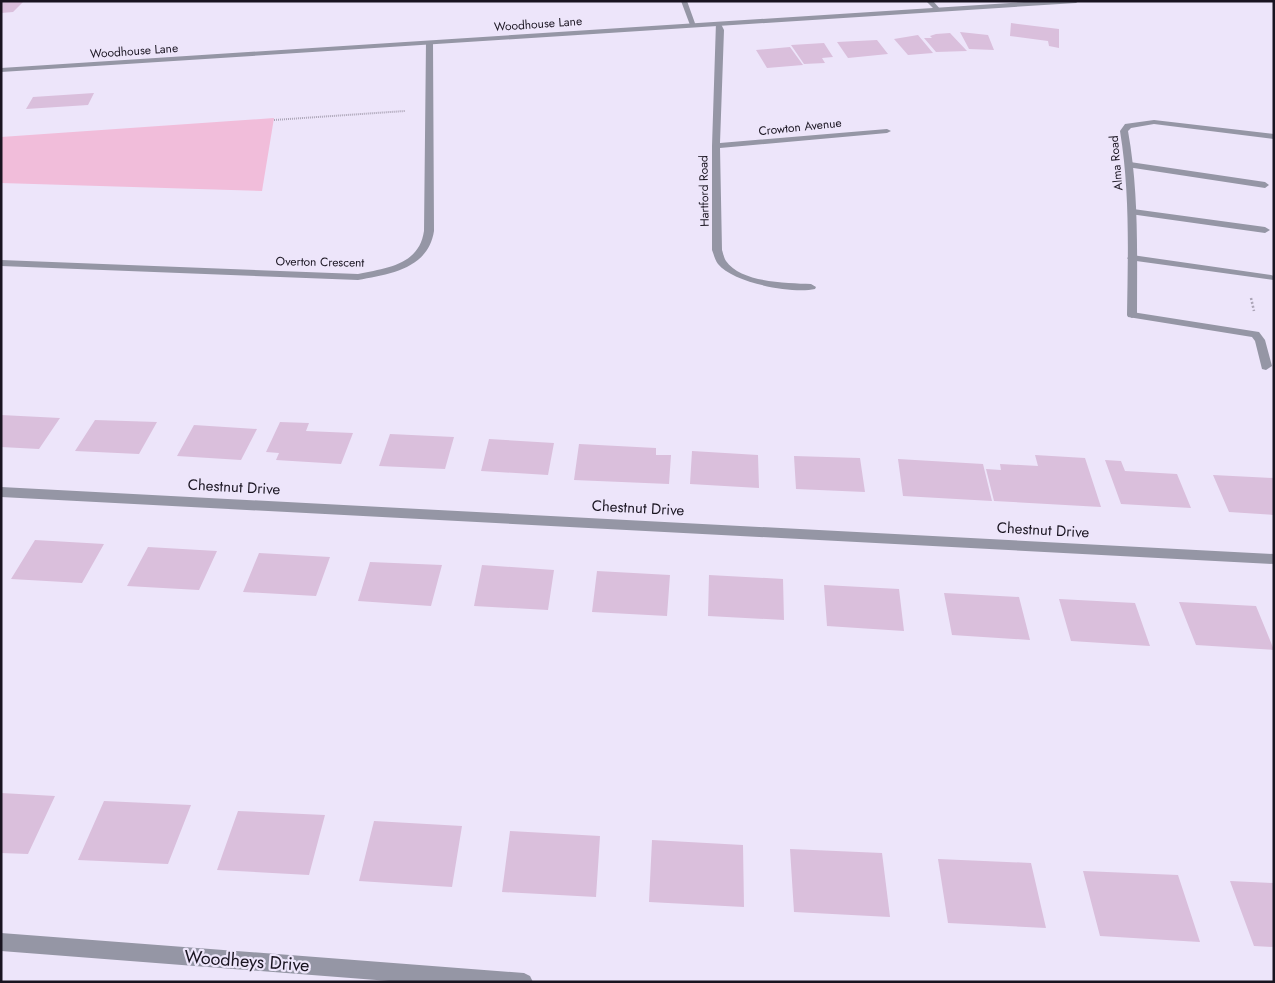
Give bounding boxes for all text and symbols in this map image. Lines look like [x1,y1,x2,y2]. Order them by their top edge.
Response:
street label: Woodhouse Lane [493,12,583,36]
street label: Woodhouse Lane [89,39,179,63]
street label: Crowton Avenue [758,114,842,140]
street label: Alma Road [1105,135,1127,191]
street label: Hartford Road [694,155,714,227]
street label: Overton Crescent [276,252,365,272]
street label: Chestnut Drive [187,474,281,500]
street label: Chestnut Drive [591,495,685,521]
street label: Chestnut Drive [996,517,1090,543]
street label: Woodheys Drive [184,944,310,978]

